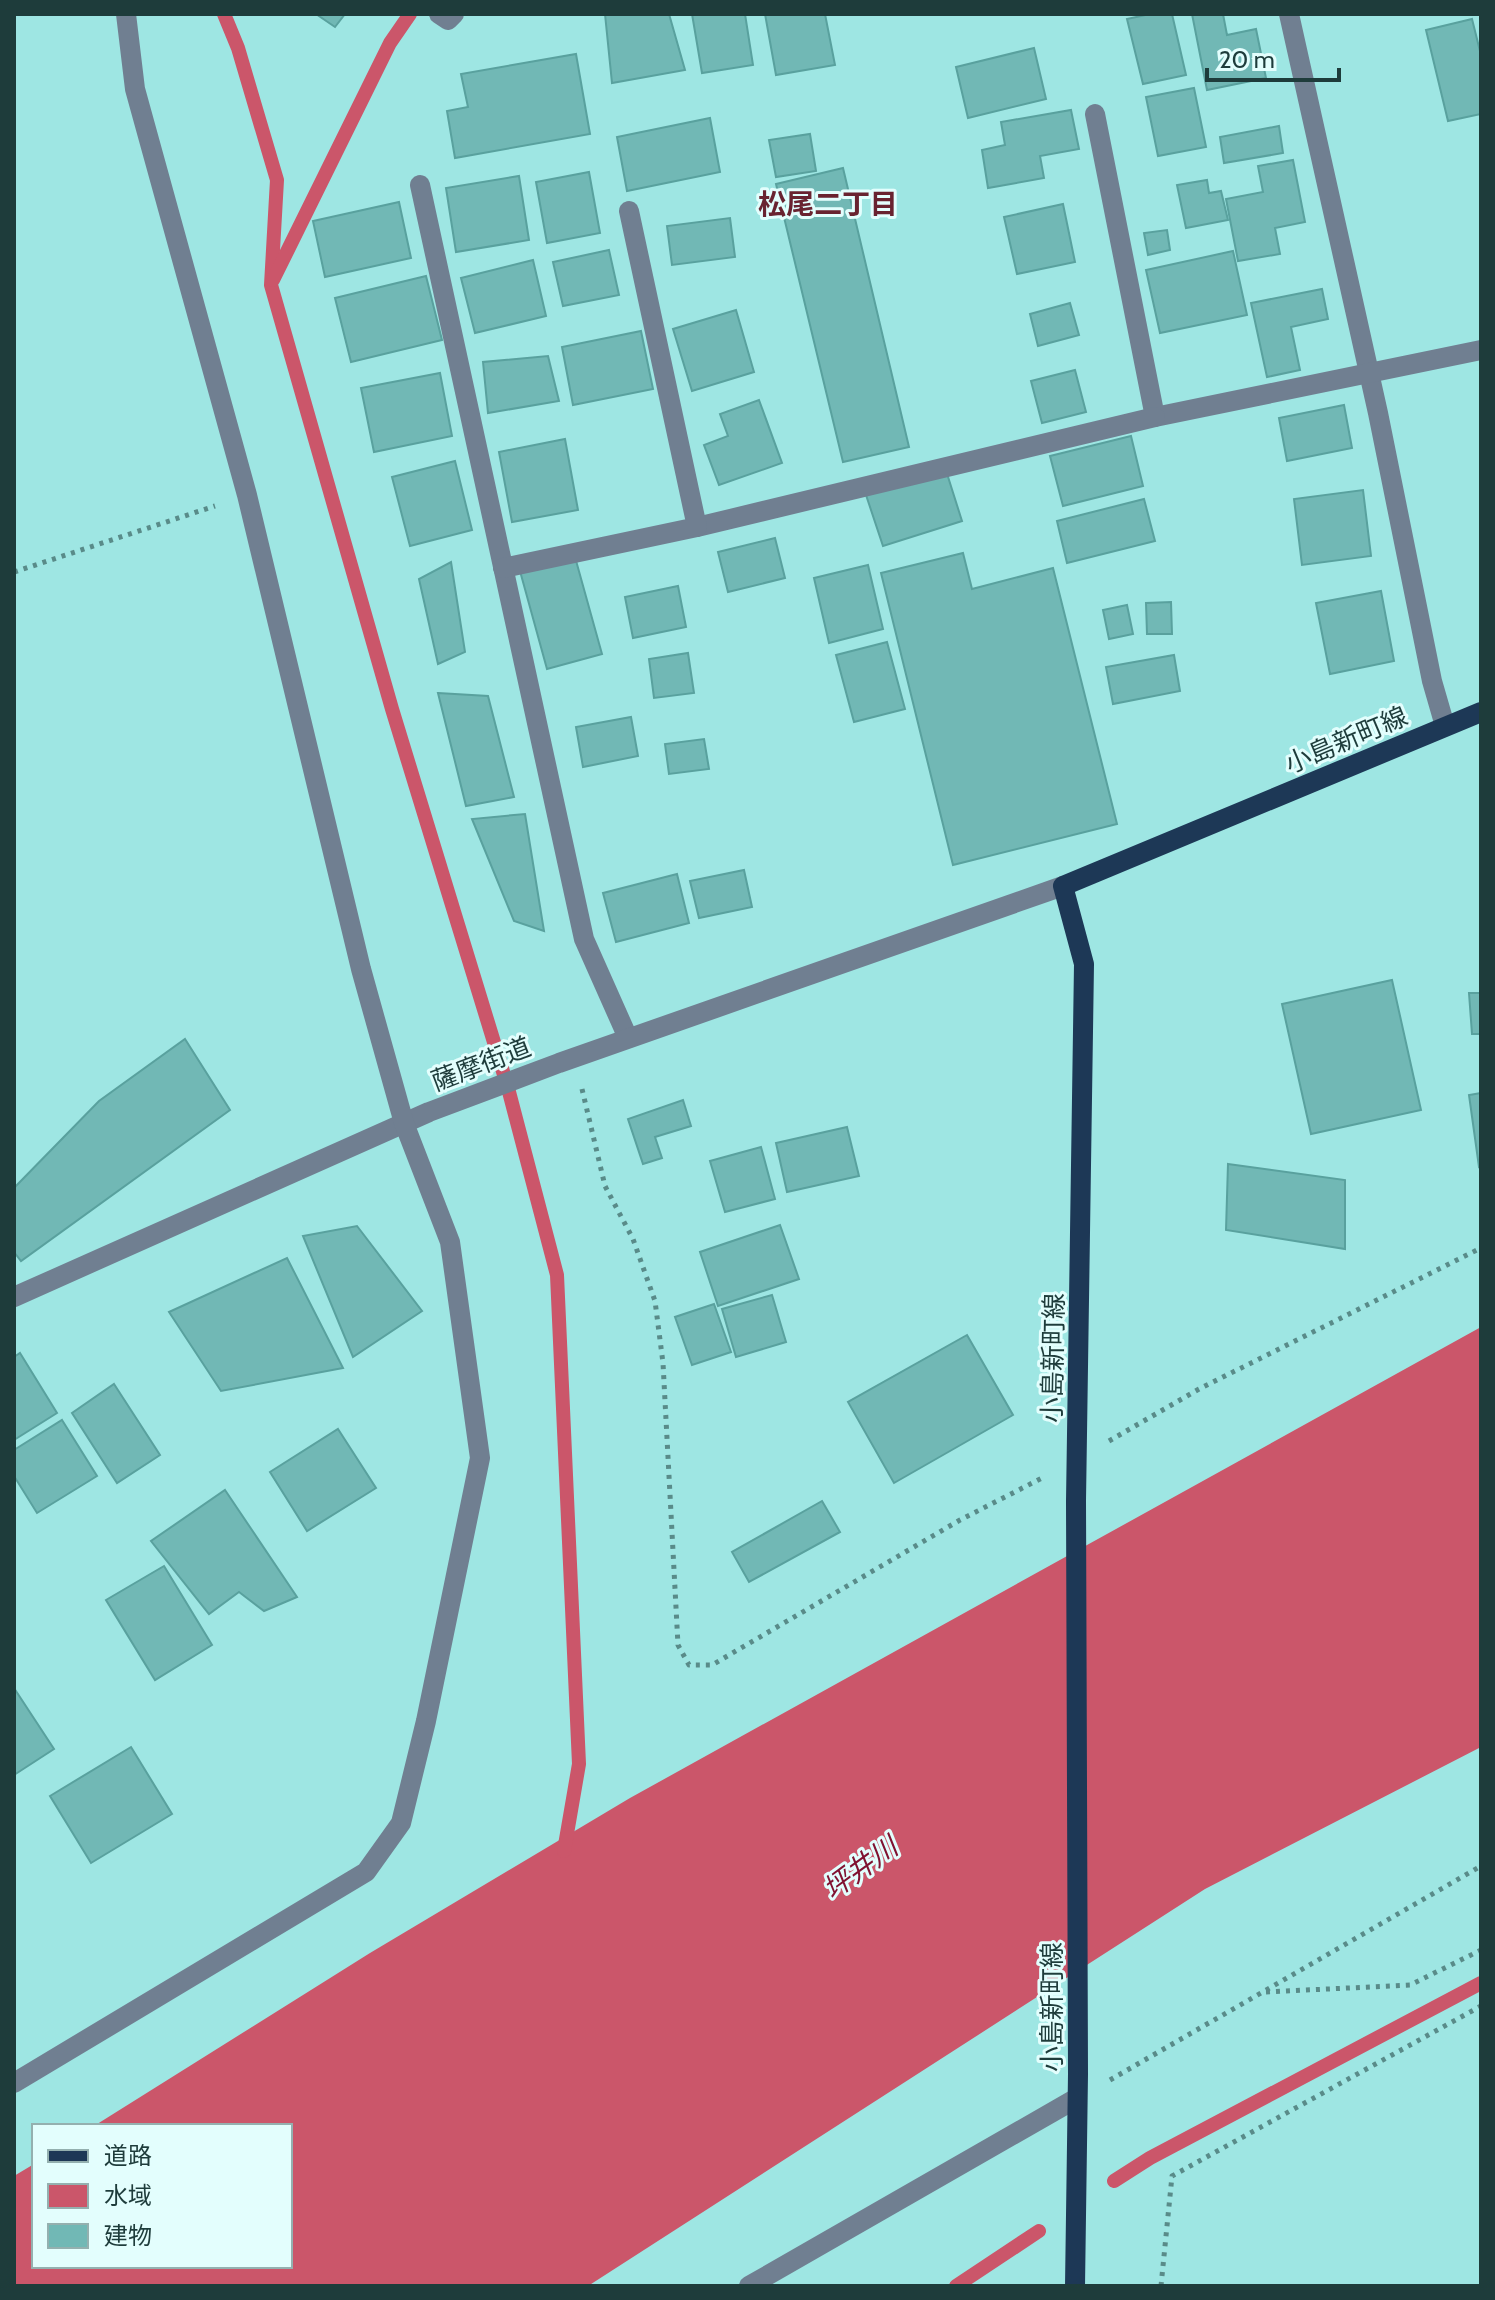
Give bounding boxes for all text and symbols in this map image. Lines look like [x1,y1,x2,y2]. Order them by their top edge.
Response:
scale bar [1207,32,1339,82]
text: 20 m [1219,45,1275,74]
district label: 松尾二丁目 [758,187,898,221]
street label: 小島新町線 [1280,700,1412,780]
street label: 薩摩街道 [427,1030,535,1098]
street label: 小島新町線 [1036,1293,1070,1423]
water label: 坪井川 [816,1828,906,1906]
street label: 小島新町線 [1036,1942,1068,2072]
legend [32,2124,292,2268]
text: 道路 [104,2141,152,2170]
text: 水域 [104,2181,152,2210]
text: 建物 [104,2221,152,2250]

